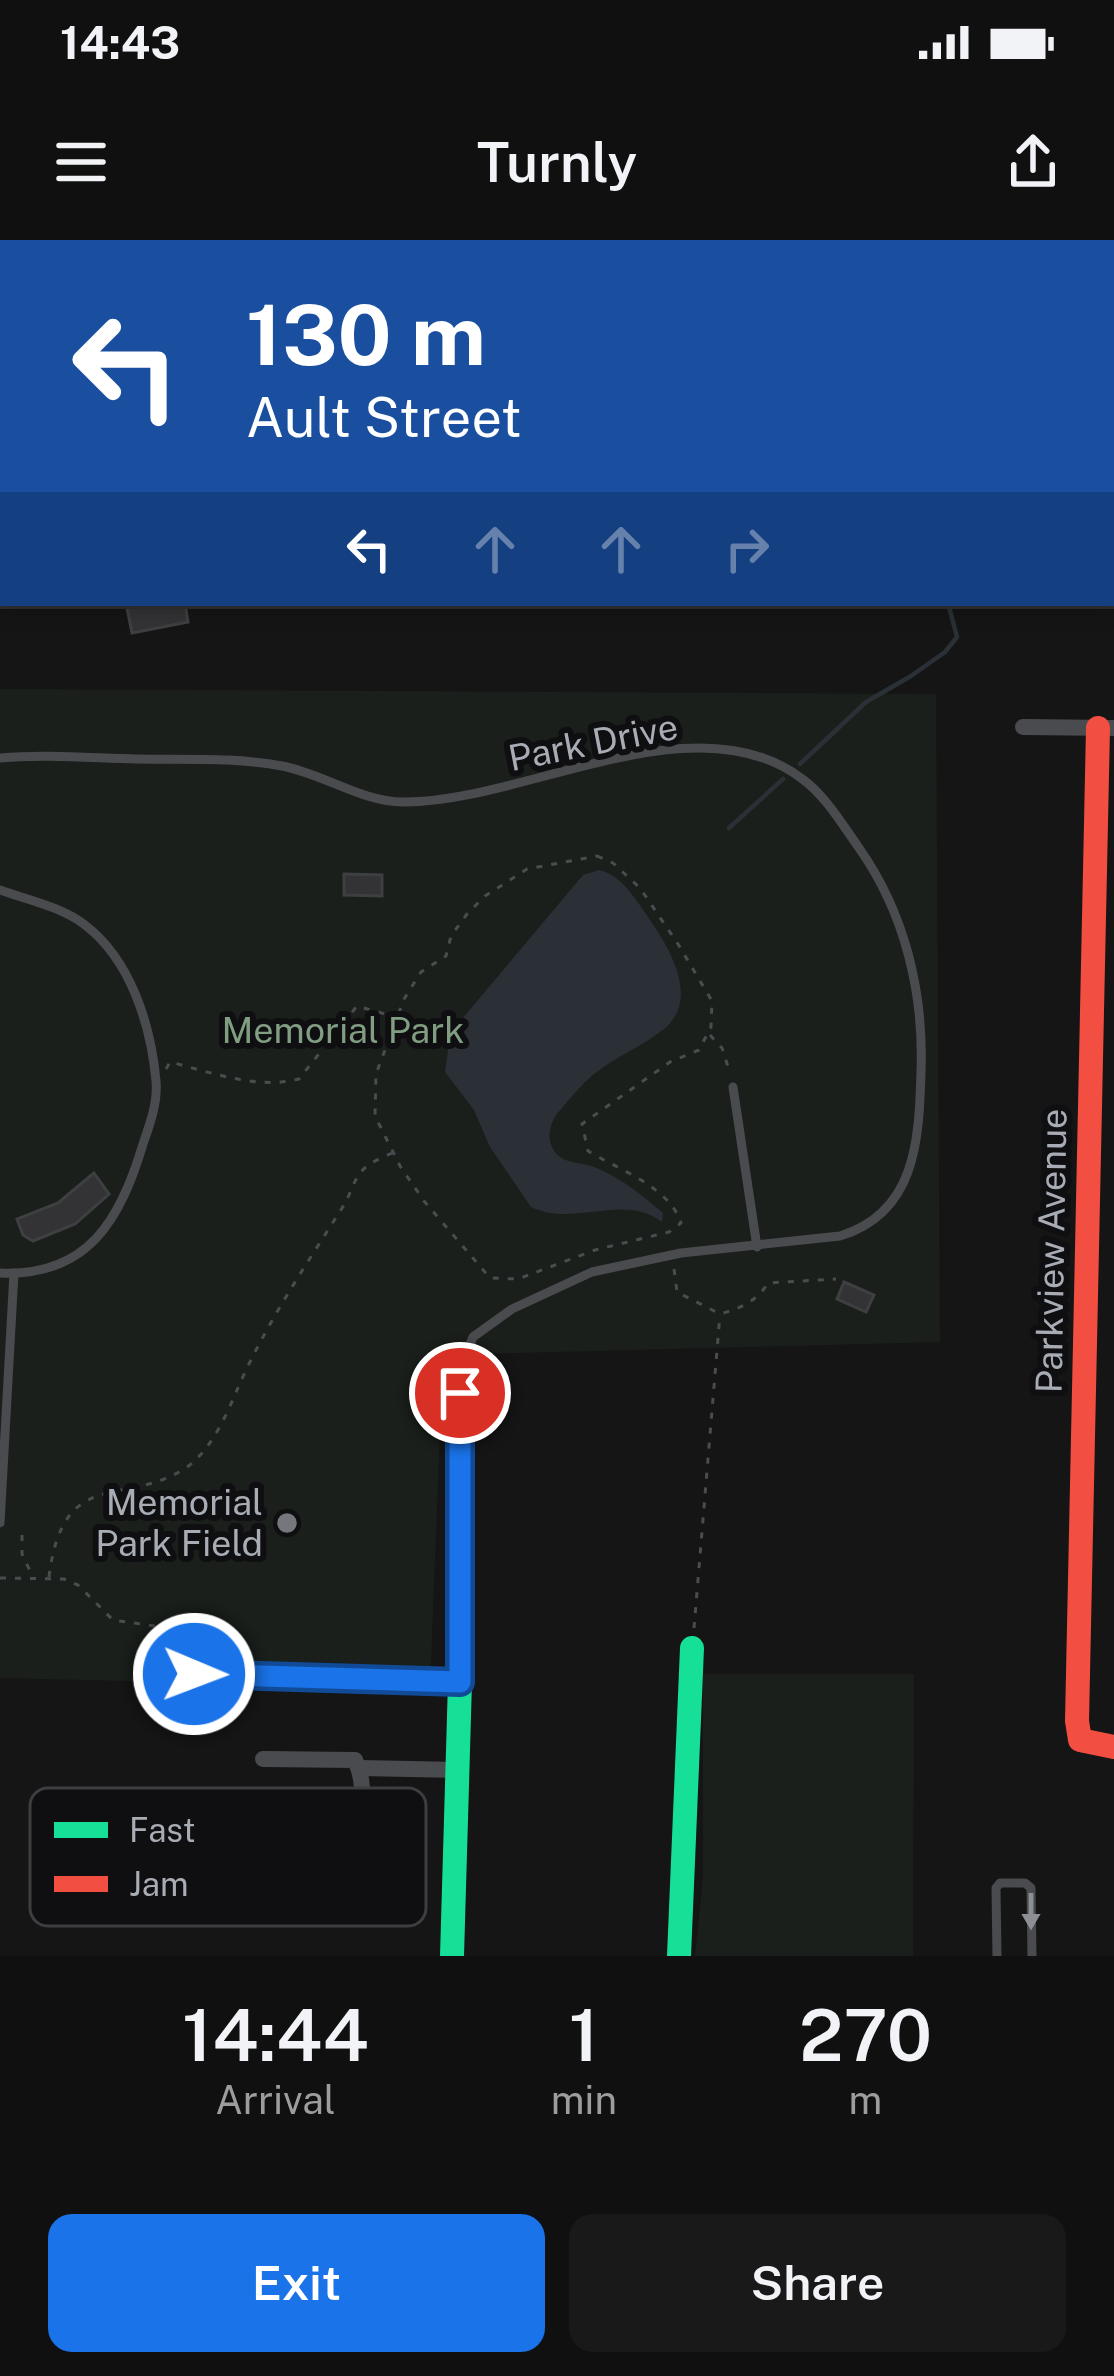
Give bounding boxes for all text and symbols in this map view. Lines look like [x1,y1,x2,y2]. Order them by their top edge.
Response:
text: 14:43 [60,16,180,69]
icon: menu [48,129,114,195]
icon: share [1000,129,1066,195]
text: Turnly [477,131,637,194]
text: 130 m [246,285,486,384]
icon: left [48,288,204,444]
text: Ault Street [246,386,522,449]
icon: left [336,516,402,582]
icon: ahead [462,516,528,582]
icon: ahead [588,516,654,582]
icon: right [714,516,780,582]
street label: Park Drive [505,705,681,779]
park label: Memorial Park [222,1009,464,1051]
street label: Parkview Avenue [1028,1108,1074,1394]
pin [409,1342,511,1444]
icon: arrive [427,1360,493,1426]
place label: Memorial Park Field [95,1481,263,1564]
marker: Memorial Park Field [274,1510,300,1536]
position arrow [131,1611,257,1737]
legend [30,1788,426,1926]
text: Fast [129,1811,196,1849]
text: Jam [129,1865,189,1903]
one-way arrow [1022,1893,1041,1931]
text: 14:44 [182,1993,369,2077]
text: 1 [569,1993,599,2077]
text: 270 [799,1993,932,2077]
text: Arrival [215,2077,336,2123]
text: min [551,2077,617,2123]
text: m [849,2077,882,2123]
button: Exit [48,2214,545,2352]
button: Share [569,2214,1066,2352]

